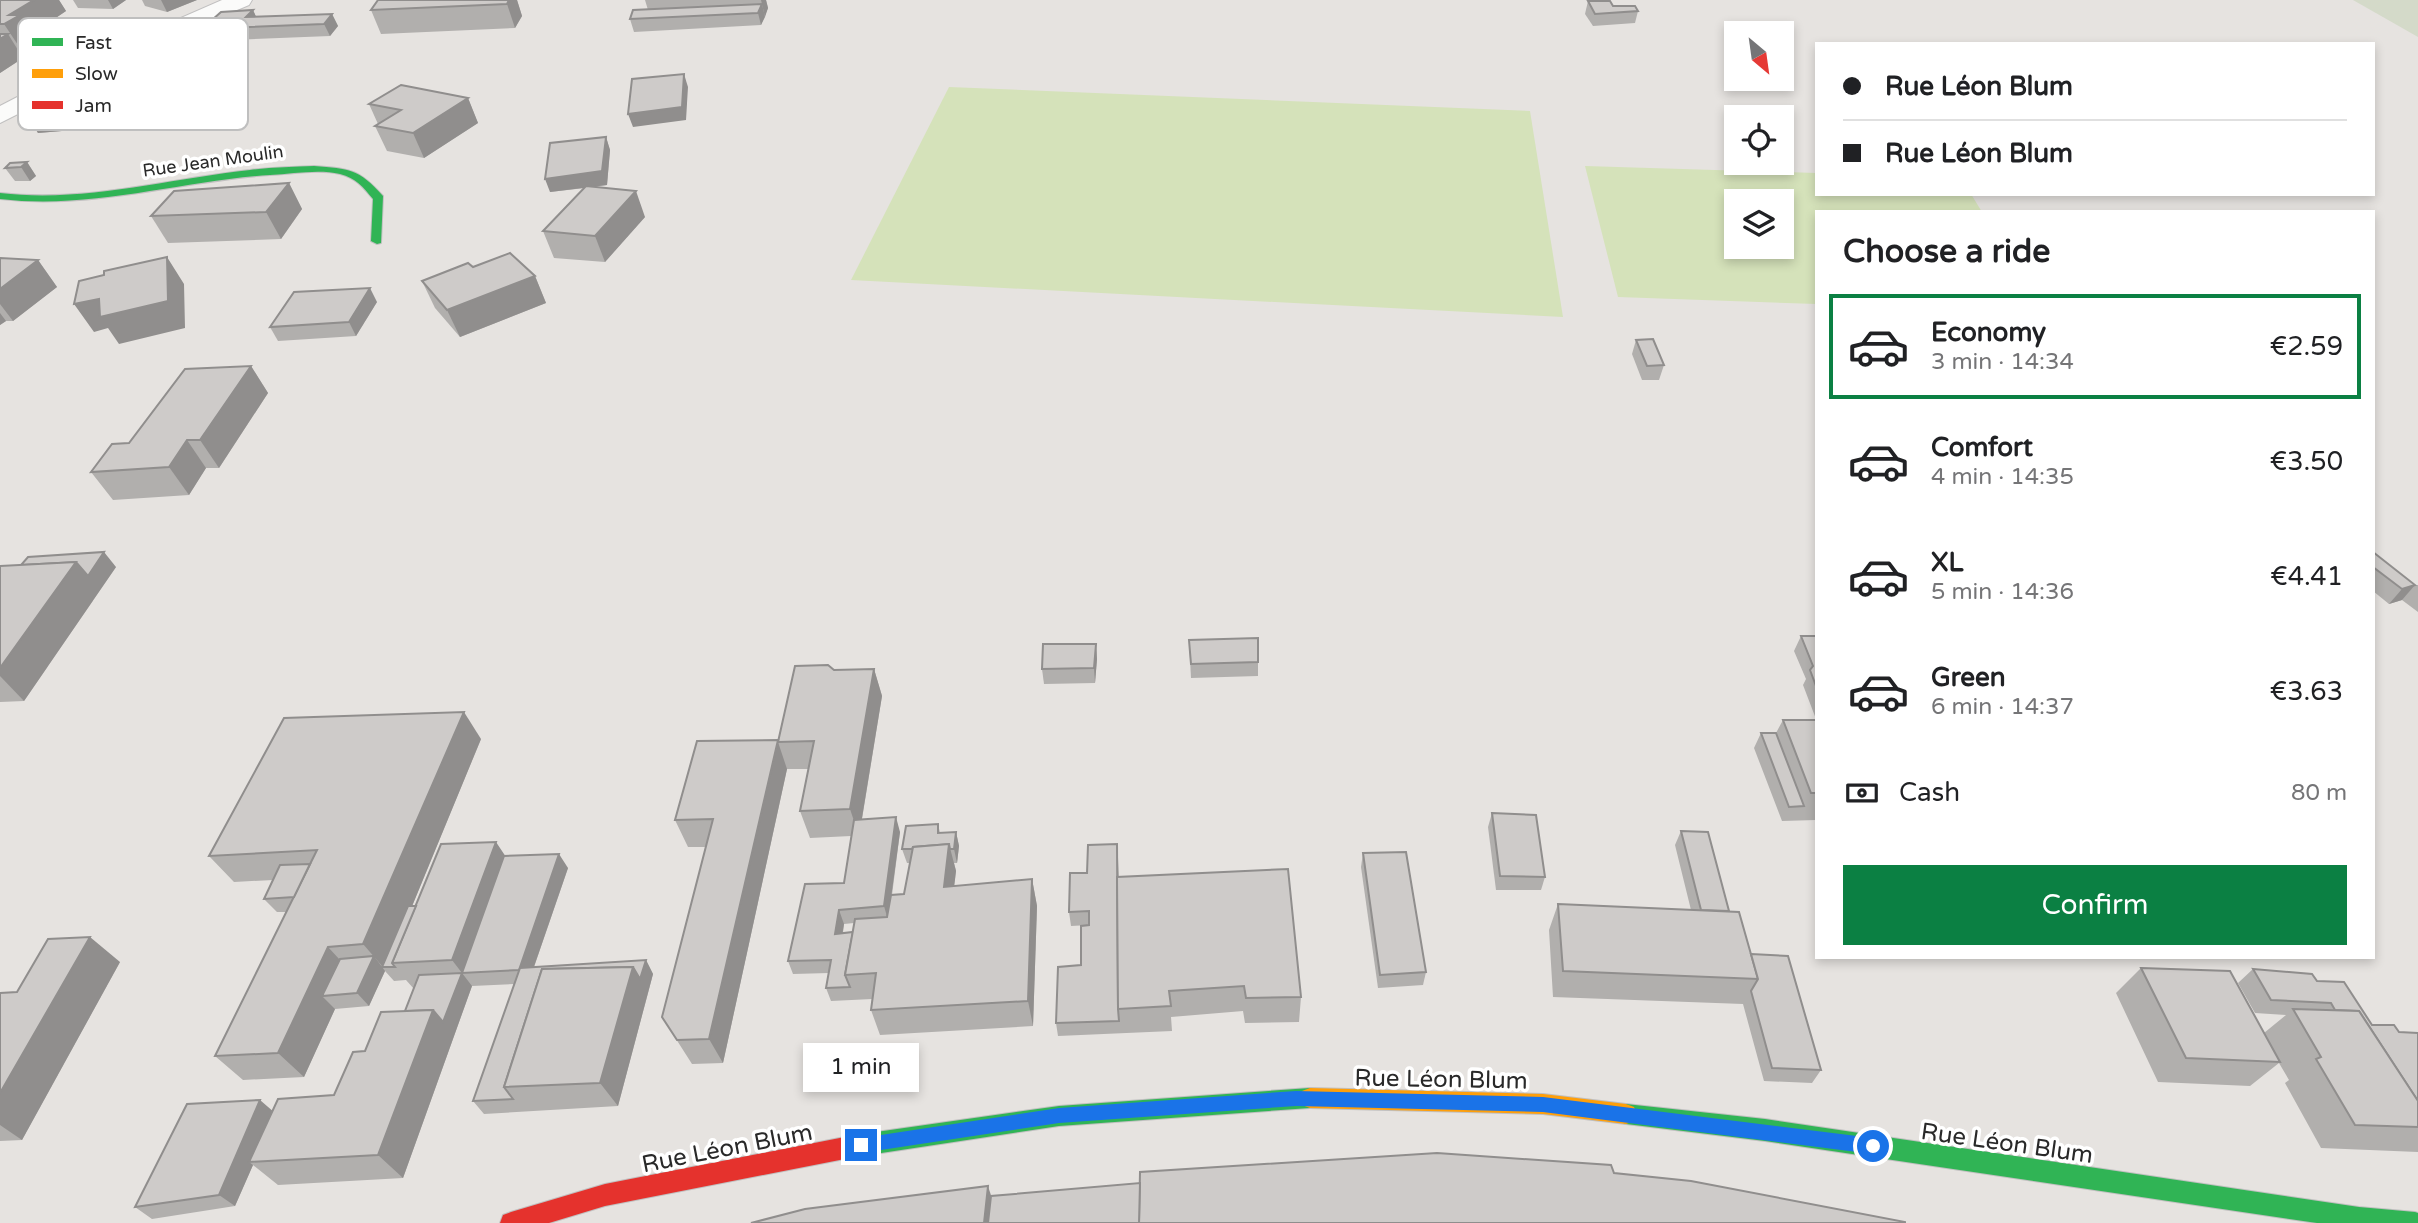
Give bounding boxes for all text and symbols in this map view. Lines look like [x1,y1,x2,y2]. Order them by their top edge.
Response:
legend [18,18,248,130]
north arrow [1724,21,1794,91]
map controls [1724,21,1794,259]
text: Fast [75,32,112,54]
text: Slow [75,63,118,85]
text: Rue Léon Blum [1885,71,2073,102]
text: Jam [75,95,112,117]
button: locate [1724,105,1794,175]
text: Rue Léon Blum [1885,138,2073,169]
street label: Rue Jean Moulin [141,140,285,182]
button: layers [1724,189,1794,259]
text: Choose a ride [1843,233,2050,271]
icon: car [1847,315,1910,378]
text: Economy [1931,317,2046,348]
text: €2.59 [2270,331,2343,362]
text: 3 min · 14:34 [1931,348,2074,376]
icon: car [1847,430,1910,493]
text: Comfort [1931,432,2033,463]
text: €3.50 [2270,446,2343,477]
text: 4 min · 14:35 [1931,463,2074,491]
icon: car [1847,545,1910,608]
text: XL [1931,547,1963,578]
text: €4.41 [2270,561,2343,592]
text: 5 min · 14:36 [1931,578,2074,606]
icon: car [1847,660,1910,723]
text: Green [1931,662,2006,693]
text: €3.63 [2270,676,2343,707]
text: 6 min · 14:37 [1931,693,2074,721]
icon: cash [1843,774,1881,812]
text: Cash [1899,777,1960,808]
text: 80 m [2291,779,2347,807]
button: Confirm [1843,865,2347,945]
callout: 1 min [803,1044,919,1092]
text: 1 min [830,1053,892,1081]
street label: Rue Léon Blum [1354,1063,1528,1096]
street label: Rue Léon Blum [1919,1117,2095,1170]
street label: Rue Léon Blum [639,1118,815,1179]
route end [845,1129,877,1161]
route start [1857,1130,1889,1162]

